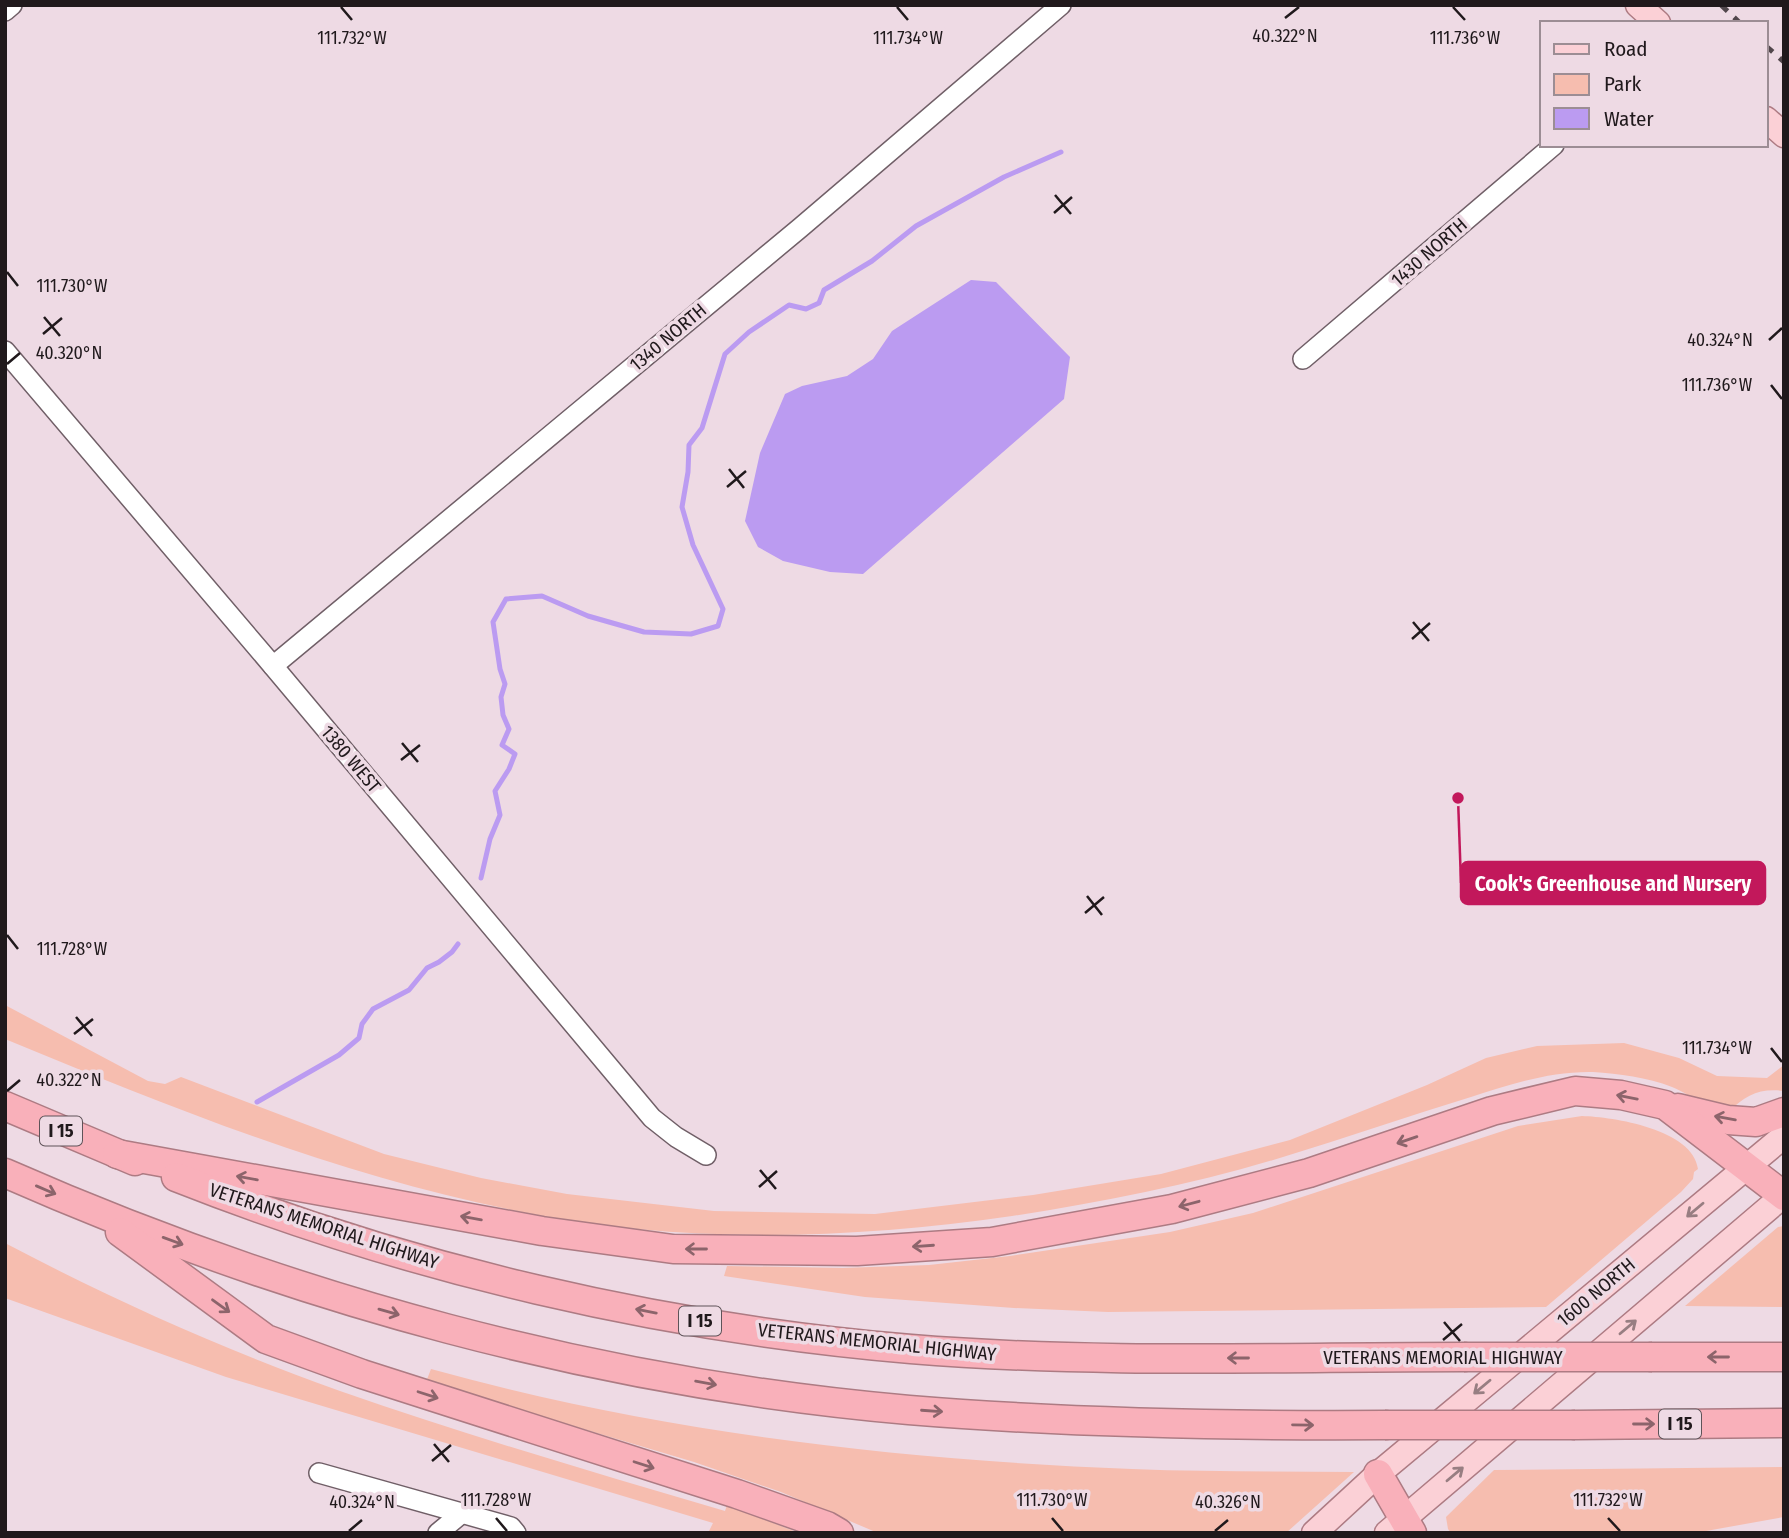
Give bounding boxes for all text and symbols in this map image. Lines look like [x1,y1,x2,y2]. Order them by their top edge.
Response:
legend [1540,21,1768,147]
text: 40.322°N [1252,25,1318,47]
text: 111.732°W [317,27,387,49]
text: 111.734°W [873,27,944,49]
text: 111.736°W [1430,27,1501,49]
text: Road [1604,36,1648,62]
text: Park [1604,71,1642,97]
text: Water [1604,106,1654,132]
street label: 1430 NORTH [1386,213,1472,291]
text: 111.730°W [37,275,108,297]
street label: 1340 NORTH [625,298,711,376]
text: 40.324°N [1687,329,1753,351]
text: 40.320°N [36,342,102,364]
text: 111.736°W [1682,374,1753,396]
street label: 1380 WEST [316,721,386,797]
callout: Cook's Greenhouse and Nursery [1461,862,1765,904]
text: Cook's Greenhouse and Nursery [1475,871,1752,897]
text: 111.728°W [37,938,108,960]
text: 111.734°W [1682,1037,1753,1059]
text: 40.322°N [36,1069,102,1091]
one-way arrow [1616,1089,1639,1103]
one-way arrow [1714,1111,1737,1124]
road number: I 15 [40,1116,82,1146]
one-way arrow [1396,1135,1418,1147]
one-way arrow [236,1171,259,1184]
street label: VETERANS MEMORIAL HIGHWAY [207,1178,442,1274]
one-way arrow [34,1185,56,1198]
one-way arrow [1178,1198,1201,1211]
one-way arrow [1686,1202,1704,1218]
one-way arrow [460,1211,483,1225]
one-way arrow [161,1236,183,1248]
one-way arrow [913,1240,935,1253]
one-way arrow [685,1243,708,1256]
street label: 1600 NORTH [1552,1253,1640,1331]
one-way arrow [211,1298,230,1313]
one-way arrow [635,1304,658,1318]
one-way arrow [377,1306,400,1319]
road number: I 15 [679,1306,721,1336]
street label: VETERANS MEMORIAL HIGHWAY [757,1318,998,1366]
one-way arrow [1619,1319,1637,1335]
street label: VETERANS MEMORIAL HIGHWAY [1323,1346,1563,1369]
one-way arrow [1707,1350,1730,1364]
one-way arrow [1227,1351,1250,1365]
one-way arrow [694,1377,717,1390]
one-way arrow [1474,1379,1492,1395]
one-way arrow [416,1390,438,1403]
one-way arrow [920,1405,943,1418]
road number: I 15 [1659,1409,1701,1438]
one-way arrow [1632,1417,1655,1431]
one-way arrow [1291,1418,1314,1432]
one-way arrow [633,1459,655,1472]
one-way arrow [1446,1467,1464,1483]
text: 111.728°W [461,1489,532,1511]
text: 111.730°W [1017,1489,1088,1511]
text: 111.732°W [1573,1489,1643,1511]
text: 40.324°N [329,1491,395,1513]
text: 40.326°N [1195,1491,1261,1513]

